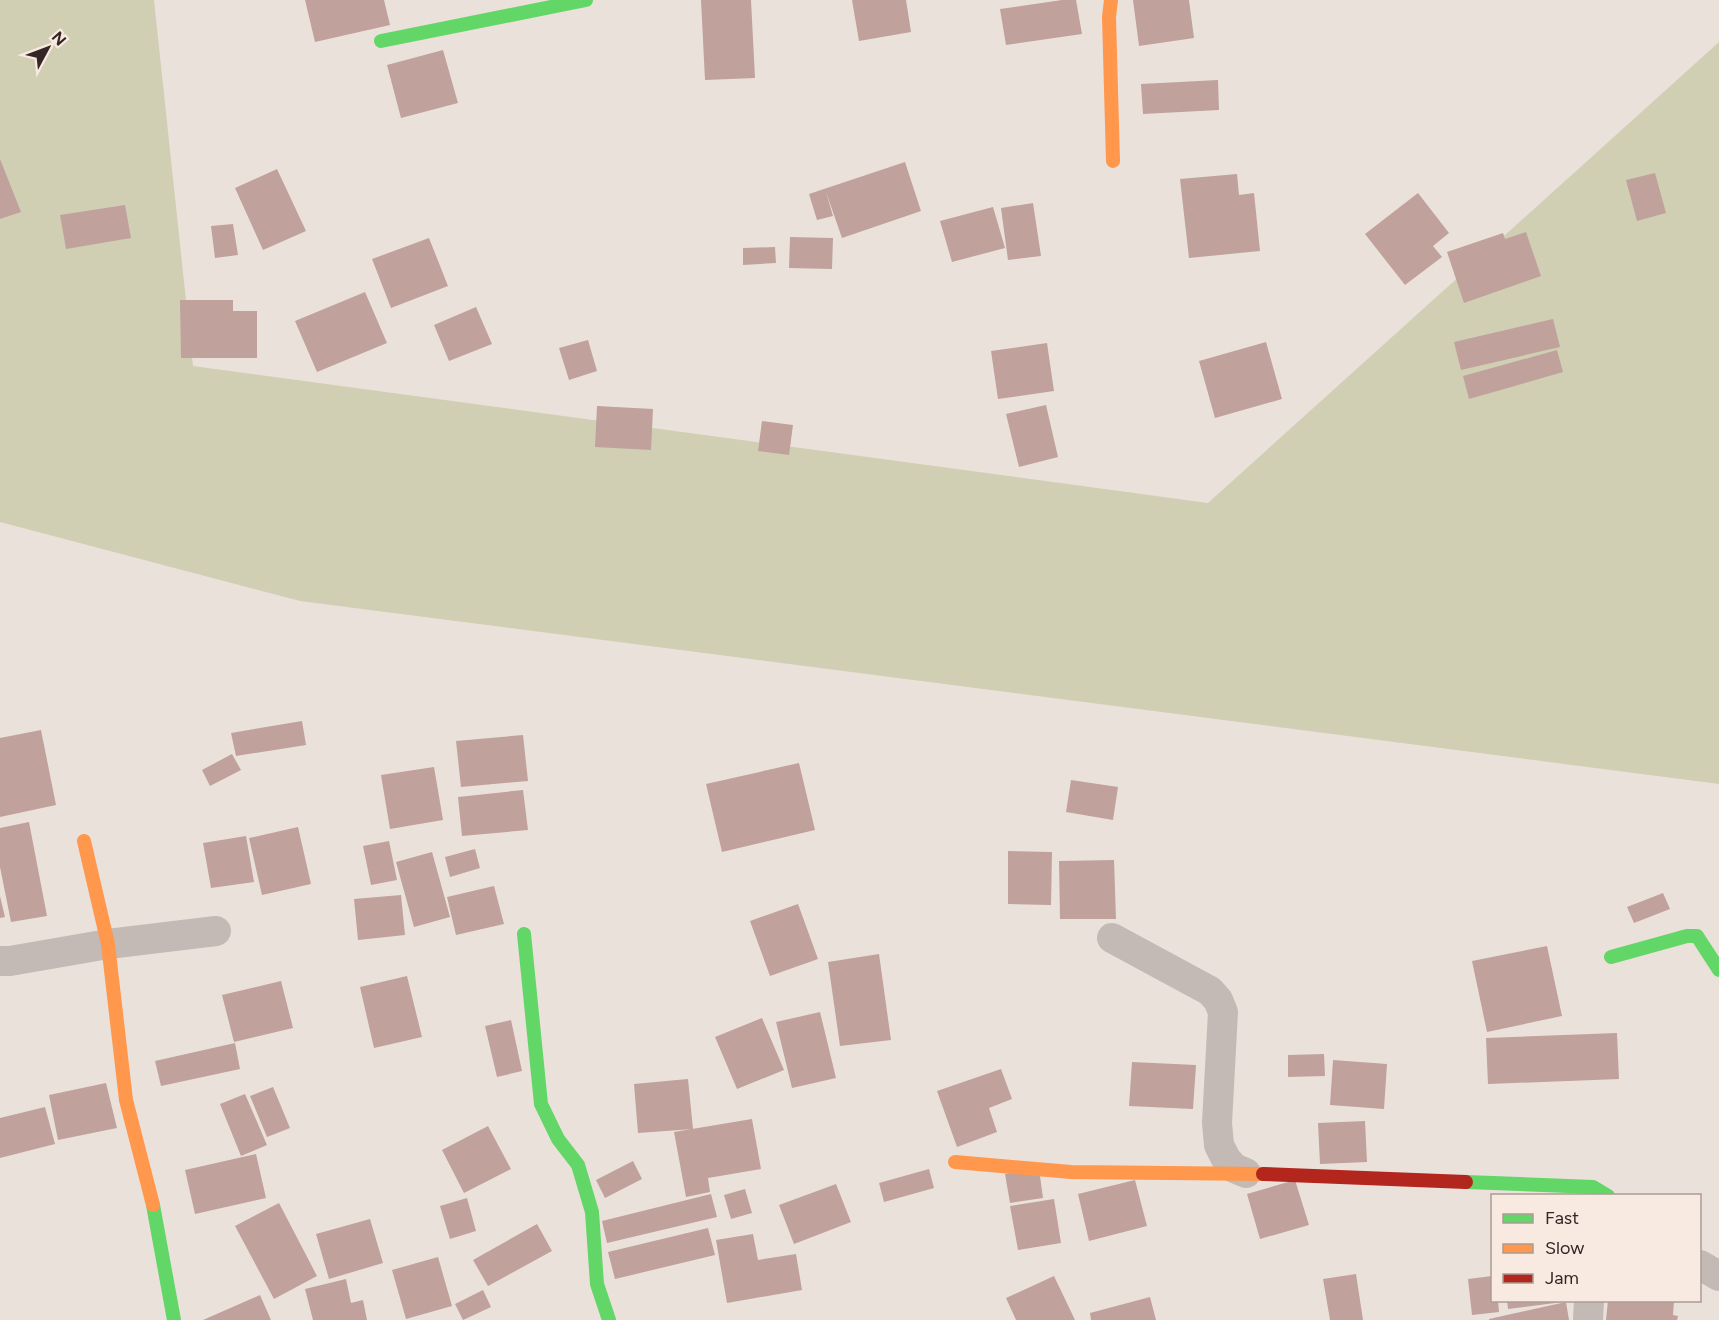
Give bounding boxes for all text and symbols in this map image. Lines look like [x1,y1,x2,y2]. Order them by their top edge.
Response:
north arrow [18,18,78,78]
text: N [48,28,70,49]
legend [1491,1194,1701,1302]
text: Fast [1545,1207,1579,1229]
text: Slow [1545,1237,1584,1259]
text: Jam [1545,1267,1579,1289]

